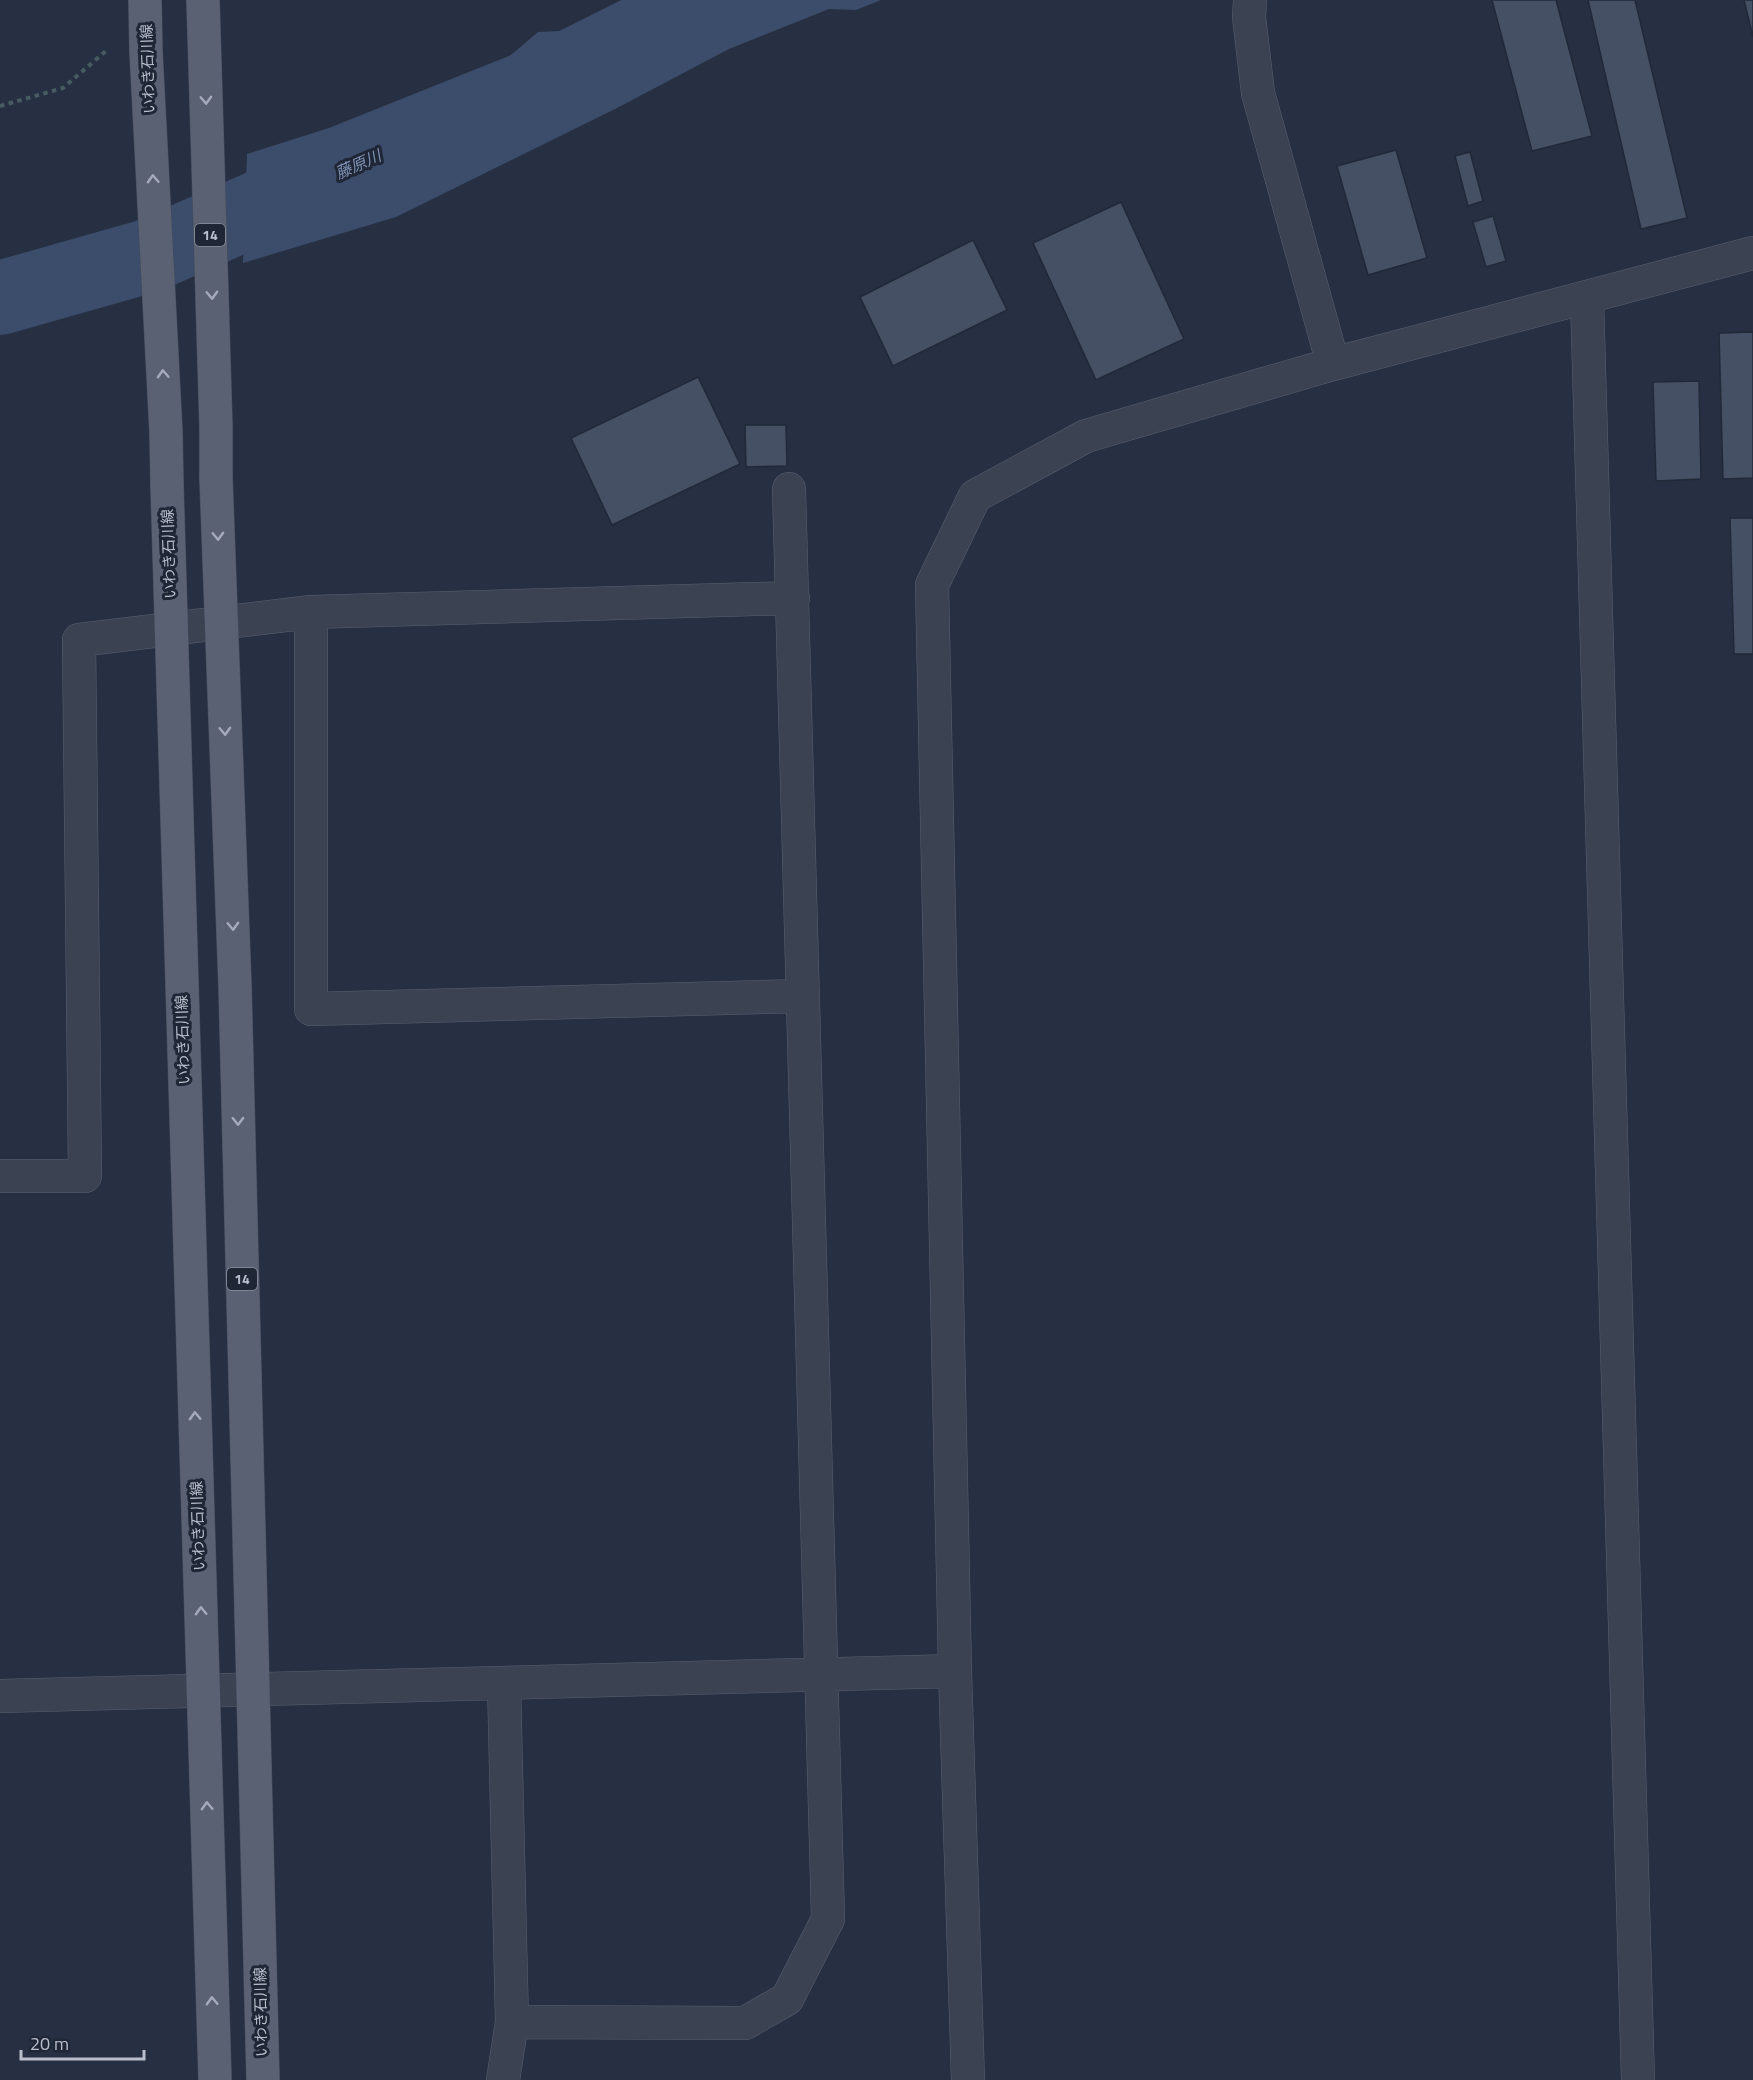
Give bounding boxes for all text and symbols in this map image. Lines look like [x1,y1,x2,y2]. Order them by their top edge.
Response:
street label: いわき石川線 [134,24,161,114]
one-way arrow [199,96,212,105]
water label: 藤原川 [331,142,387,185]
one-way arrow [147,175,160,184]
road number: 14 [195,224,225,246]
one-way arrow [205,291,218,300]
one-way arrow [157,370,170,379]
street label: いわき石川線 [155,509,182,599]
one-way arrow [212,532,224,541]
one-way arrow [219,727,232,736]
one-way arrow [226,921,239,930]
street label: いわき石川線 [169,995,196,1085]
one-way arrow [232,1116,245,1125]
road number: 14 [227,1268,257,1290]
one-way arrow [188,1411,201,1420]
street label: いわき石川線 [184,1481,211,1571]
one-way arrow [195,1606,207,1615]
one-way arrow [200,1801,213,1810]
street label: いわき石川線 [248,1967,273,2057]
one-way arrow [206,1996,219,2005]
scale bar [21,2023,144,2061]
text: 20 m [30,2030,69,2057]

